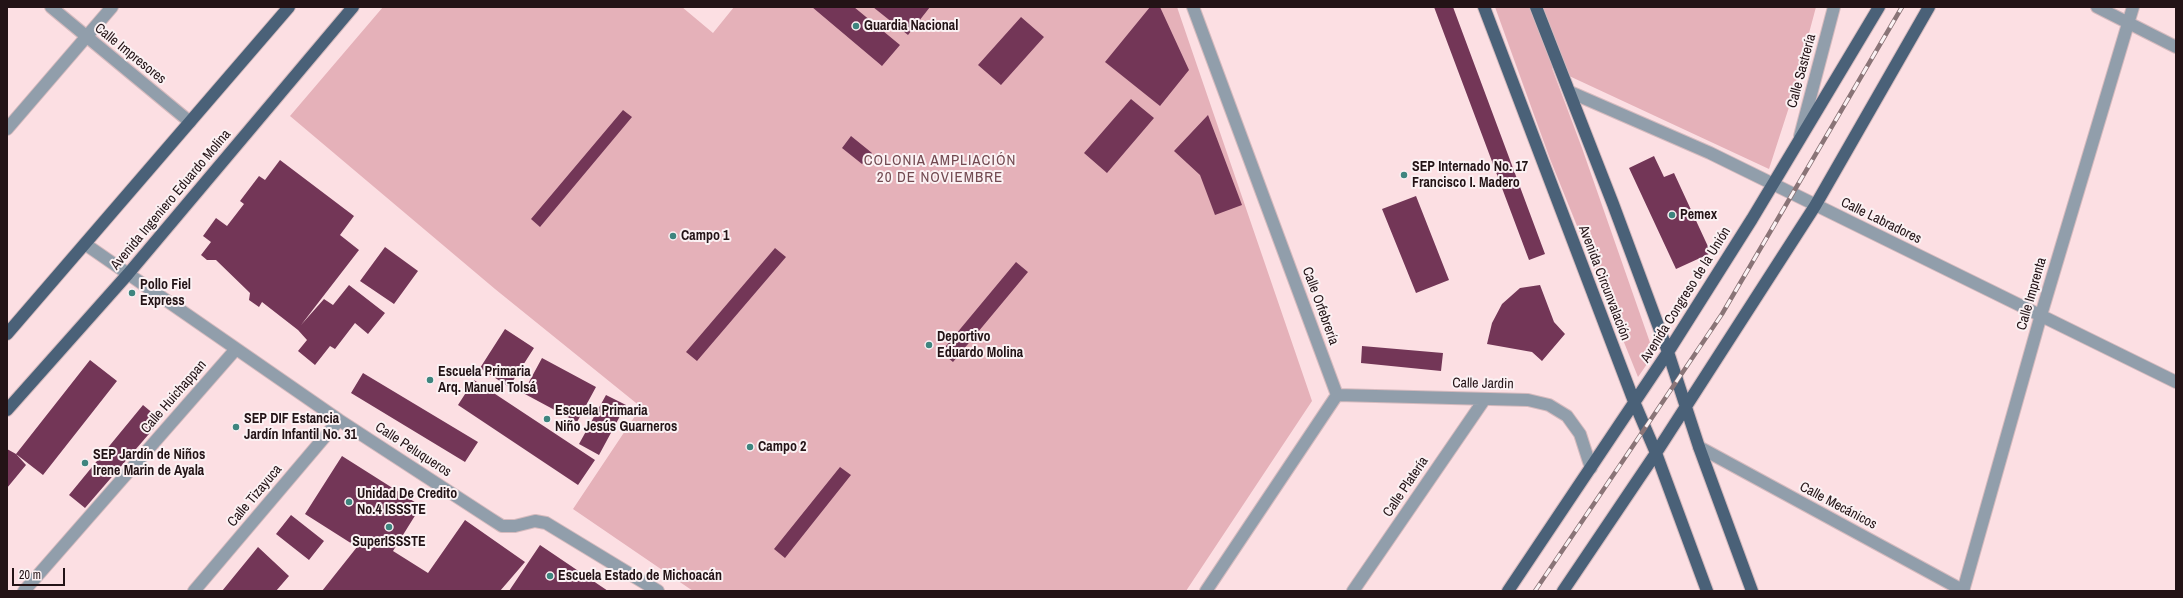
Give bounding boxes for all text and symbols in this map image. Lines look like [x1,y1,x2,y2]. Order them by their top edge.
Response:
place label: Guardia Nacional [864,18,958,34]
street label: Calle Impresores [91,20,169,88]
marker: Guardia Nacional [851,21,861,31]
street label: Calle Sastrería [1784,32,1820,110]
street label: Avenida Ingeniero Eduardo Molina [107,126,235,274]
district label: COLONIA AMPLIACIÓN 20 DE NOVIEMBRE [864,152,1016,187]
place label: SEP Internado No. 17 Francisco I. Madero [1412,159,1528,192]
marker: SEP Internado No. 17 Francisco I. Madero [1399,170,1409,180]
street label: Calle Labradores [1838,194,1924,248]
place label: Pemex [1680,207,1717,223]
marker: Pemex [1667,210,1677,220]
street label: Avenida Circunvalación [1574,223,1634,343]
street label: Avenida Congreso de la Unión [1637,224,1735,366]
place label: Campo 1 [681,228,729,244]
marker: Campo 1 [668,231,678,241]
street label: Calle Imprenta [2014,256,2050,332]
street label: Calle Orfebrería [1298,265,1342,347]
place label: Pollo Fiel Express [140,277,191,310]
marker: Pollo Fiel Express [127,288,137,298]
place label: Deportivo Eduardo Molina [937,329,1023,362]
marker: Deportivo Eduardo Molina [924,340,934,350]
street label: Calle Huichappan [138,357,210,437]
place label: Escuela Primaria Arq. Manuel Tolsá [438,364,536,396]
marker: Escuela Primaria Arq. Manuel Tolsá [425,375,435,385]
street label: Calle Jardin [1452,375,1514,393]
place label: Escuela Primaria Niño Jesús Guarneros [555,403,677,436]
place label: SEP DIF Estancia Jardín Infantil No. 31 [244,411,357,444]
marker: Escuela Primaria Niño Jesús Guarneros [542,414,552,424]
street label: Calle Peluqueros [372,419,454,481]
marker: SEP DIF Estancia Jardín Infantil No. 31 [231,422,241,432]
place label: Campo 2 [758,439,806,455]
marker: Campo 2 [745,442,755,452]
place label: SEP Jardín de Niños Irene Marin de Ayala [93,447,205,480]
street label: Calle Platería [1380,454,1432,520]
marker: SEP Jardín de Niños Irene Marin de Ayala [80,458,90,468]
street label: Calle Tizayuca [224,462,286,530]
street label: Calle Mecánicos [1797,479,1879,533]
place label: Unidad De Credito No.4 ISSSTE [357,486,457,518]
marker: Unidad De Credito No.4 ISSSTE [344,497,354,507]
marker: SuperISSSTE [384,522,394,532]
place label: SuperISSSTE [352,534,426,550]
scale bar [14,560,67,586]
text: 20 m [19,567,41,583]
place label: Escuela Estado de Michoacán [558,568,722,584]
marker: Escuela Estado de Michoacán [545,571,555,581]

